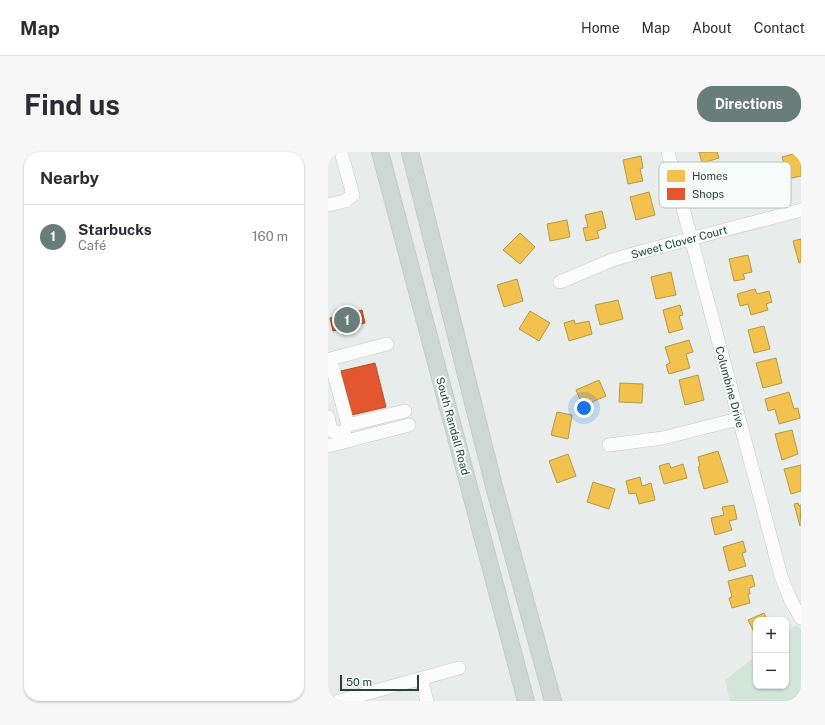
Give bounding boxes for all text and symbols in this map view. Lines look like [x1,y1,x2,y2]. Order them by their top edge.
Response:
text: Map [20,17,60,39]
text: Home [581,20,620,36]
text: Map [642,20,670,36]
text: About [692,20,732,36]
text: Contact [754,20,805,36]
button: Directions [697,86,801,122]
text: Find us [24,88,120,121]
legend [659,162,791,208]
text: Nearby [40,168,99,188]
text: Homes [692,170,728,182]
text: Shops [692,188,724,200]
text: Starbucks [78,221,152,238]
street label: Sweet Clover Court [630,223,728,261]
text: 1 [50,229,56,244]
text: 160 m [252,229,288,244]
text: Café [78,238,106,253]
pin: 1 [334,305,360,335]
street label: Columbine Drive [713,345,747,429]
street label: South Randall Road [434,376,472,476]
your location [574,398,594,418]
map controls [753,617,789,689]
button: + [753,617,789,653]
button: − [753,653,789,689]
scale bar [340,673,419,692]
text: 50 m [346,676,372,688]

